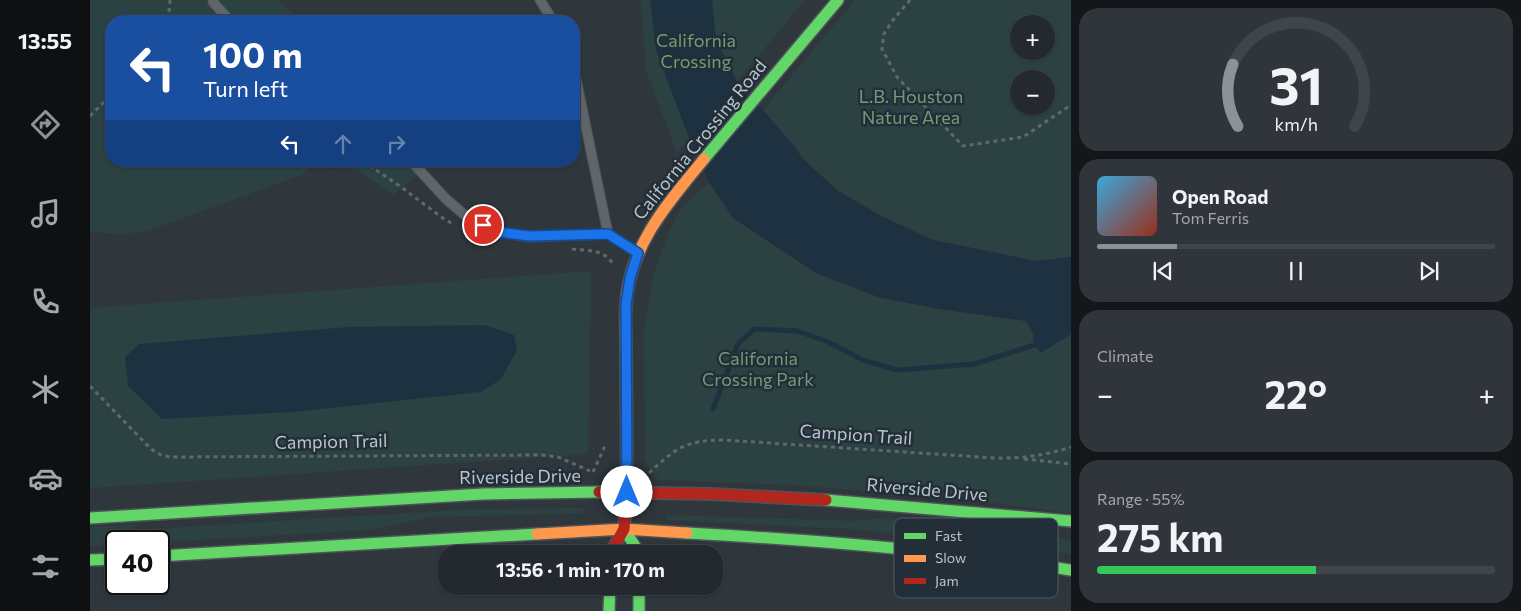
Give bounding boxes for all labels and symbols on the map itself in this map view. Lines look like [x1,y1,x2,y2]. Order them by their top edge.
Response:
park label: California Crossing [656,29,736,72]
street label: California Crossing Road [628,55,771,224]
park label: L.B. Houston Nature Area [859,85,963,128]
pin [462,204,504,246]
park label: California Crossing Park [702,347,814,390]
street label: Campion Trail [799,419,913,449]
street label: Campion Trail [274,429,388,453]
street label: Riverside Drive [459,464,581,488]
position arrow [600,465,652,517]
street label: Riverside Drive [866,473,989,505]
legend [894,518,1058,598]
text: Fast [935,527,962,544]
speed limit sign: 40 [105,530,170,595]
text: Slow [935,549,966,566]
text: Jam [935,572,959,589]

